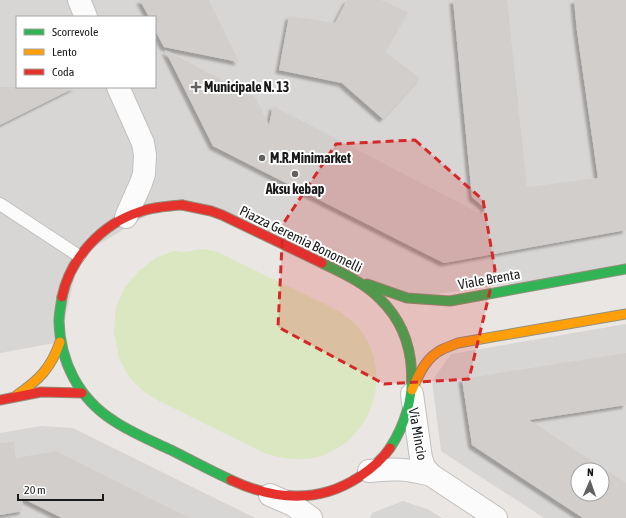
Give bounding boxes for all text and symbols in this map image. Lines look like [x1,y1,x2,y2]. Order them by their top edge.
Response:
legend [16,16,156,88]
text: Scorrevole [52,25,99,39]
text: Lento [52,45,77,59]
text: Coda [52,65,74,79]
place label: Municipale N. 13 [204,79,289,95]
marker: Municipale N. 13 [191,82,201,92]
place label: M.R.Minimarket [270,150,351,166]
marker: M.R.Minimarket [257,153,267,163]
marker: Aksu kebap [290,169,300,179]
place label: Aksu kebap [265,181,325,197]
street label: Piazza Geremia Bonomelli [237,202,365,276]
street label: Viale Brenta [457,266,521,292]
street label: Via Mincio [406,407,430,461]
north arrow [570,462,610,502]
text: N [587,466,594,478]
scale bar [18,476,103,502]
text: 20 m [24,483,46,497]

